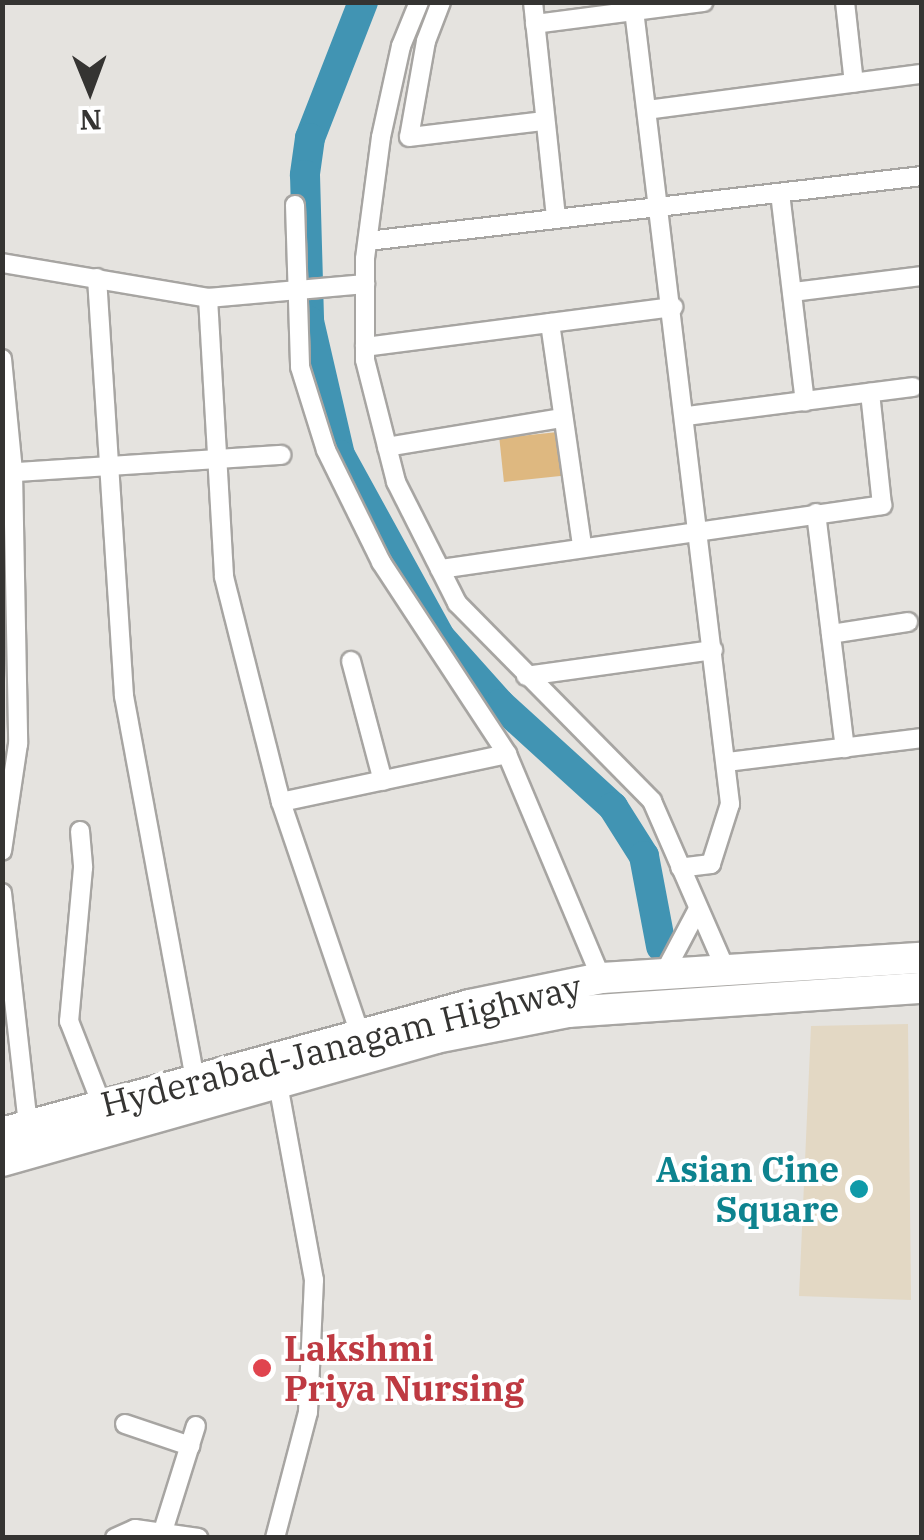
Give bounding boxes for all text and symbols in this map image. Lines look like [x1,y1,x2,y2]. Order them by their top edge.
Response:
north arrow [40,40,140,140]
text: N [79,102,102,139]
street label: Hyderabad-Janagam Highway [96,965,586,1125]
place label: Asian Cine Square [656,1148,839,1230]
marker: Asian Cine Square [848,1178,870,1200]
place label: Lakshmi Priya Nursing [284,1327,524,1409]
marker: Lakshmi Priya Nursing [249,1355,275,1381]

